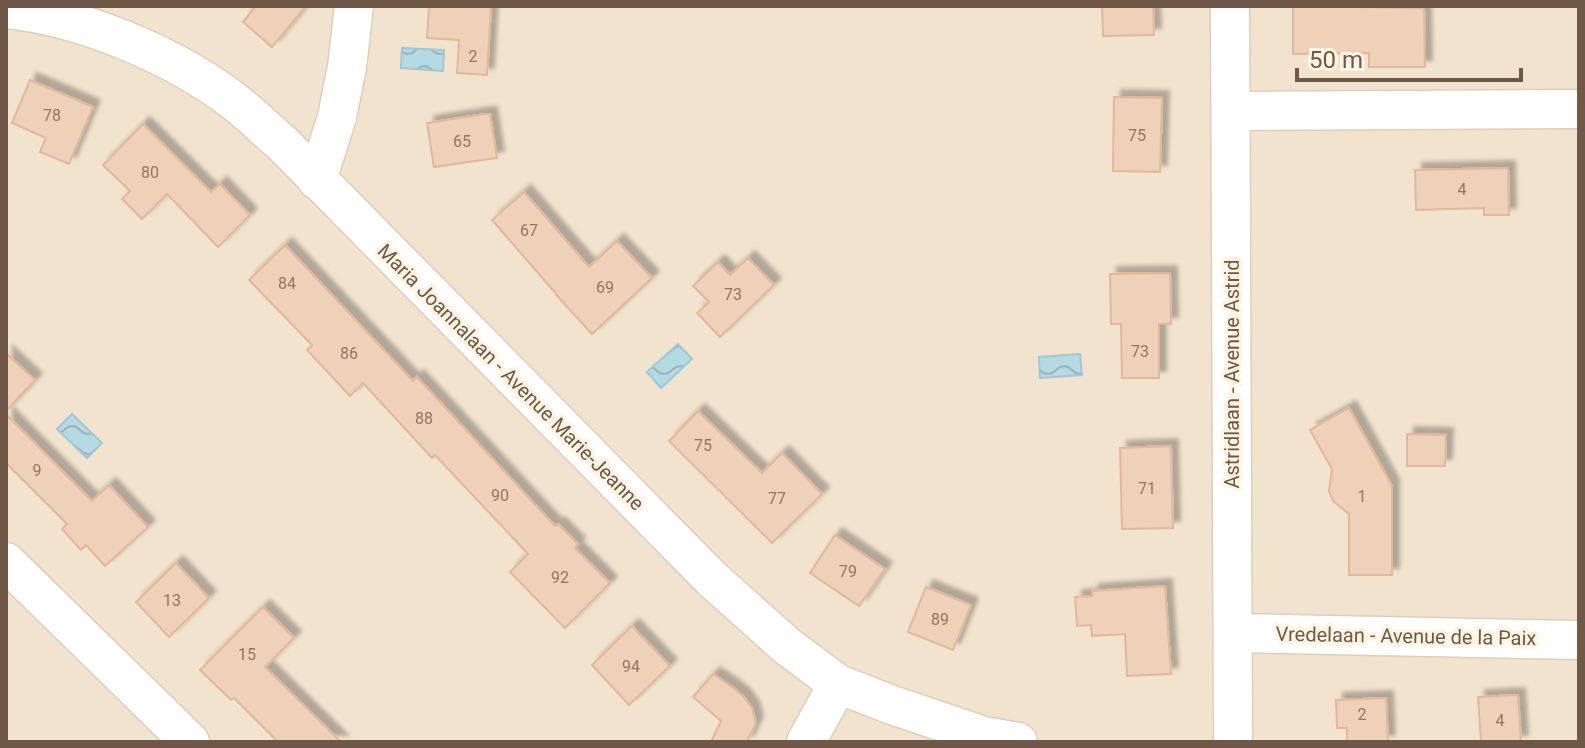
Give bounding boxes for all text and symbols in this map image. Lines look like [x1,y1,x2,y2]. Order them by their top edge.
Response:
scale bar [1297,32,1521,82]
text: 50 m [1309,46,1363,74]
house number: 2 [469,47,478,66]
house number: 78 [43,106,61,125]
house number: 75 [1128,126,1146,145]
house number: 65 [453,132,471,151]
house number: 80 [141,163,159,182]
house number: 4 [1458,180,1467,199]
house number: 67 [520,221,538,240]
street label: Maria Joannalaan - Avenue Marie-Jeanne [373,239,649,515]
street label: Astridlaan - Avenue Astrid [1220,259,1244,489]
house number: 84 [278,274,296,293]
house number: 69 [596,278,614,297]
house number: 73 [724,285,742,304]
house number: 73 [1131,342,1149,361]
house number: 86 [340,344,358,363]
house number: 88 [415,409,433,428]
house number: 75 [694,436,712,455]
house number: 9 [33,461,42,480]
house number: 71 [1138,479,1156,498]
house number: 90 [491,486,509,505]
house number: 1 [1358,487,1367,506]
house number: 77 [768,489,786,508]
house number: 79 [839,562,857,581]
house number: 92 [551,568,569,587]
house number: 13 [163,591,181,610]
house number: 89 [931,610,949,629]
street label: Vredelaan - Avenue de la Paix [1275,622,1537,650]
house number: 15 [238,645,256,664]
house number: 94 [622,657,640,676]
house number: 2 [1358,705,1367,724]
house number: 4 [1496,711,1505,730]

